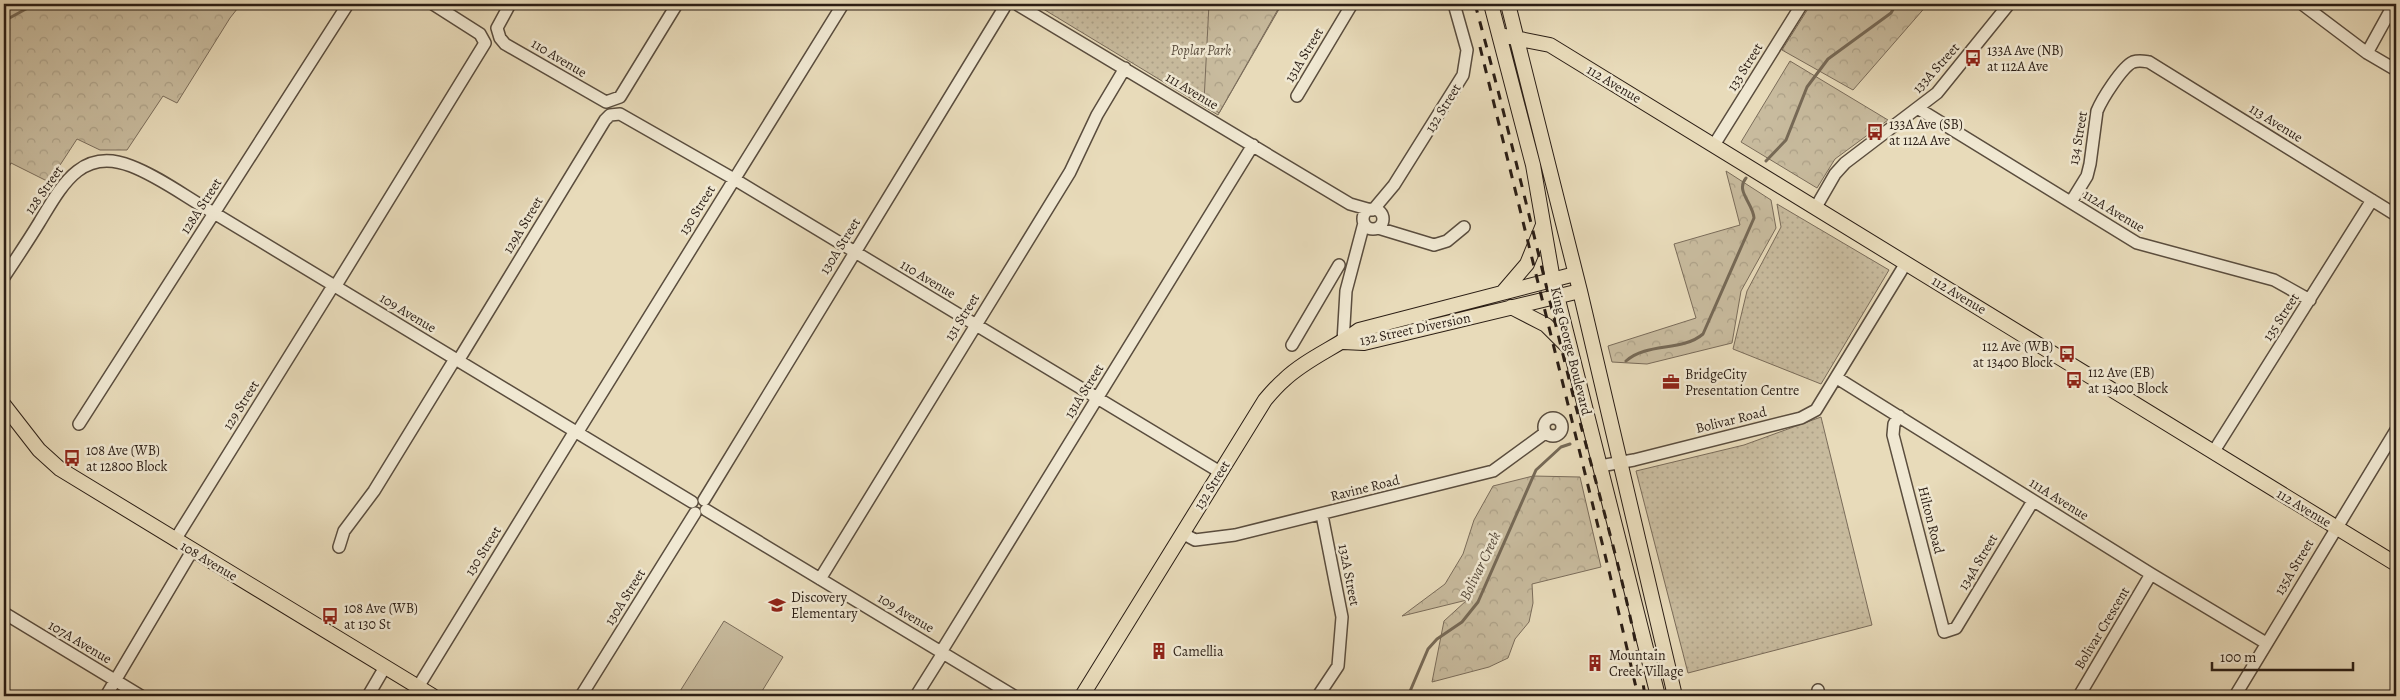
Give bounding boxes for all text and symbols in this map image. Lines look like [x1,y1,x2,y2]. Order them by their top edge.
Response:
street label: 131A Street [1280,24,1328,86]
street label: 110 Avenue [528,34,590,82]
street label: 133A Street [1908,38,1964,97]
street label: 133 Street [1723,39,1767,95]
park label: Poplar Park [1171,41,1231,60]
place label: 133A Ave (NB) at 112A Ave [1987,41,2064,76]
bus stop icon: 133A Ave (NB) at 112A Ave [1963,48,1983,68]
street label: 112 Avenue [1583,60,1645,108]
street label: 111 Avenue [1162,68,1222,114]
street label: 132 Street [1421,80,1466,136]
street label: 113 Avenue [2246,99,2306,147]
street label: 134 Street [2064,109,2092,166]
place label: 133A Ave (SB) at 112A Ave [1889,115,1963,150]
bus stop icon: 133A Ave (SB) at 112A Ave [1865,122,1885,142]
street label: 128 Street [20,162,68,218]
street label: 128A Street [176,174,226,238]
street label: 130 Street [674,181,720,238]
street label: 112A Avenue [2080,185,2148,237]
street label: 129A Street [499,193,548,257]
street label: 130A Street [815,214,865,278]
street label: 110 Avenue [897,255,959,303]
street label: 112 Avenue [1928,271,1990,319]
street label: King George Boulevard [1546,285,1596,418]
street label: 109 Avenue [376,289,440,337]
street label: 131 Street [940,289,984,344]
street label: 135 Street [2258,289,2304,345]
street label: 132 Street Diversion [1358,308,1472,350]
place label: 112 Ave (WB) at 13400 Block [1973,337,2053,372]
bus stop icon: 112 Ave (WB) at 13400 Block [2057,344,2077,364]
street label: 131A Street [1060,360,1108,422]
place label: 112 Ave (EB) at 13400 Block [2088,363,2168,398]
place label: BridgeCity Presentation Centre [1685,365,1799,400]
bus stop icon: 112 Ave (EB) at 13400 Block [2064,370,2084,390]
office icon: BridgeCity Presentation Centre [1661,372,1681,392]
street label: 129 Street [218,376,264,433]
street label: Bolivar Road [1694,402,1769,438]
place label: 108 Ave (WB) at 12800 Block [86,441,168,476]
bus stop icon: 108 Ave (WB) at 12800 Block [62,448,82,468]
street label: 132 Street [1190,457,1235,513]
street label: Ravine Road [1328,470,1402,506]
street label: 111A Avenue [2026,473,2092,525]
street label: Hilton Road [1913,484,1949,556]
street label: 112 Avenue [2273,484,2335,532]
street label: 130 Street [460,522,506,579]
water label: Bolivar Creek [1455,528,1505,604]
street label: 134A Street [1954,530,2002,594]
street label: 135A Street [2270,535,2318,598]
street label: 108 Avenue [177,537,241,585]
street label: 132A Street [1334,542,1364,608]
street label: 130A Street [600,565,650,629]
street label: Bolivar Crescent [2070,583,2134,673]
place label: Discovery Elementary [791,588,858,623]
street label: 109 Avenue [874,589,938,637]
school or university icon: Discovery Elementary [767,595,787,615]
place label: 108 Ave (WB) at 130 St [344,599,418,634]
bus stop icon: 108 Ave (WB) at 130 St [320,606,340,626]
street label: 107A Avenue [45,616,115,668]
scale bar [2212,640,2354,672]
building icon: Camellia [1149,641,1169,661]
place label: Camellia [1173,642,1224,661]
place label: Mountain Creek Village [1609,646,1684,681]
text: 100 m [2220,647,2257,667]
building icon: Mountain Creek Village [1585,653,1605,673]

